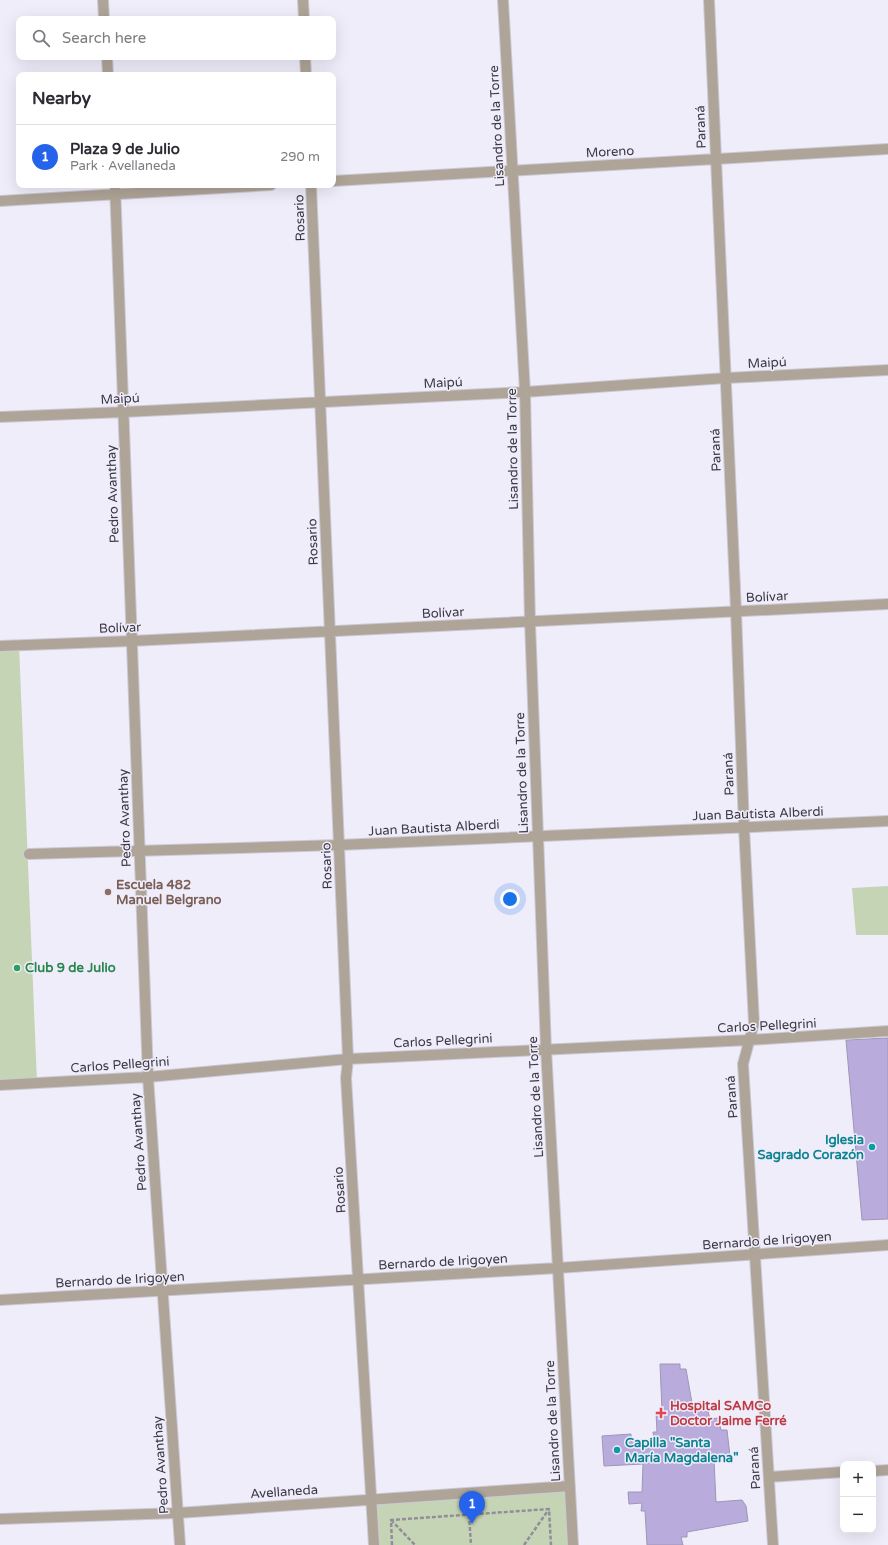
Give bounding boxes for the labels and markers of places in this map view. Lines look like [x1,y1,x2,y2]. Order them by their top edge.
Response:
place label: Escuela 482 Manuel Belgrano [116,877,222,908]
marker: Escuela 482 Manuel Belgrano [103,887,113,897]
place label: Club 9 de Julio [25,960,116,976]
marker: Club 9 de Julio [12,963,22,973]
place label: Iglesia Sagrado Corazón [757,1132,864,1163]
marker: Iglesia Sagrado Corazón [867,1142,877,1152]
place label: Hospital SAMCo Doctor Jaime Ferré [670,1398,787,1429]
marker: Hospital SAMCo Doctor Jaime Ferré [655,1407,667,1419]
place label: Capilla "Santa María Magdalena" [625,1435,739,1466]
marker: Capilla "Santa María Magdalena" [612,1445,622,1455]
pin: 1 [459,1491,485,1524]

